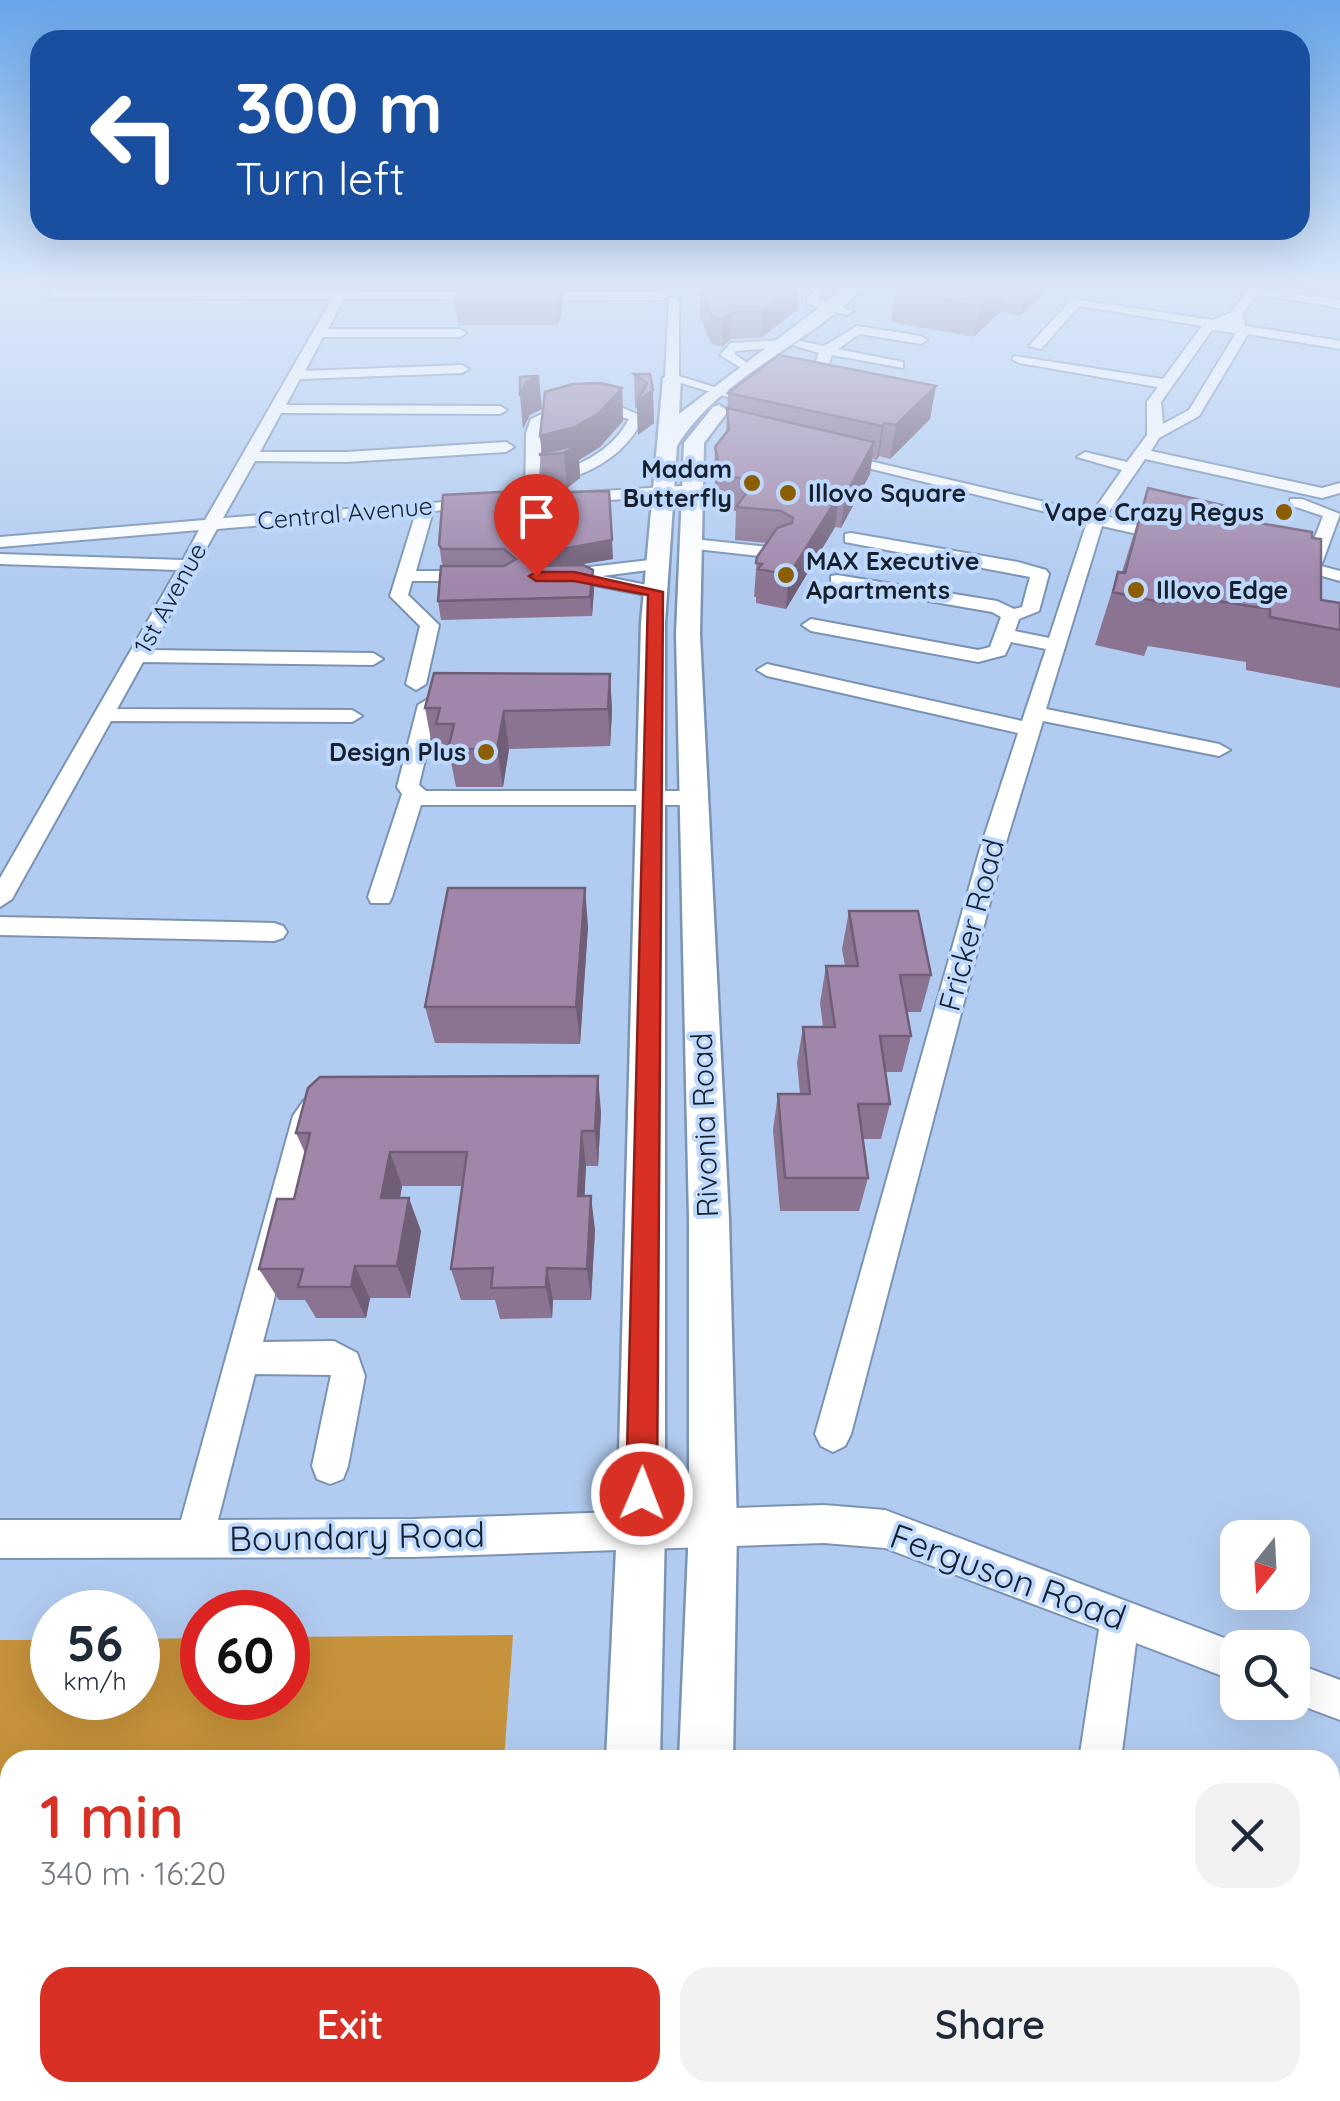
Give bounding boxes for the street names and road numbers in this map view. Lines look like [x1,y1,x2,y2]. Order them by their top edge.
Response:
street label: Central Avenue [256,489,434,536]
street label: 1st Avenue [126,537,213,659]
street label: Fricker Road [930,834,1012,1015]
street label: Rivonia Road [682,1032,726,1218]
street label: Boundary Road [229,1512,485,1560]
street label: Ferguson Road [884,1513,1132,1639]

